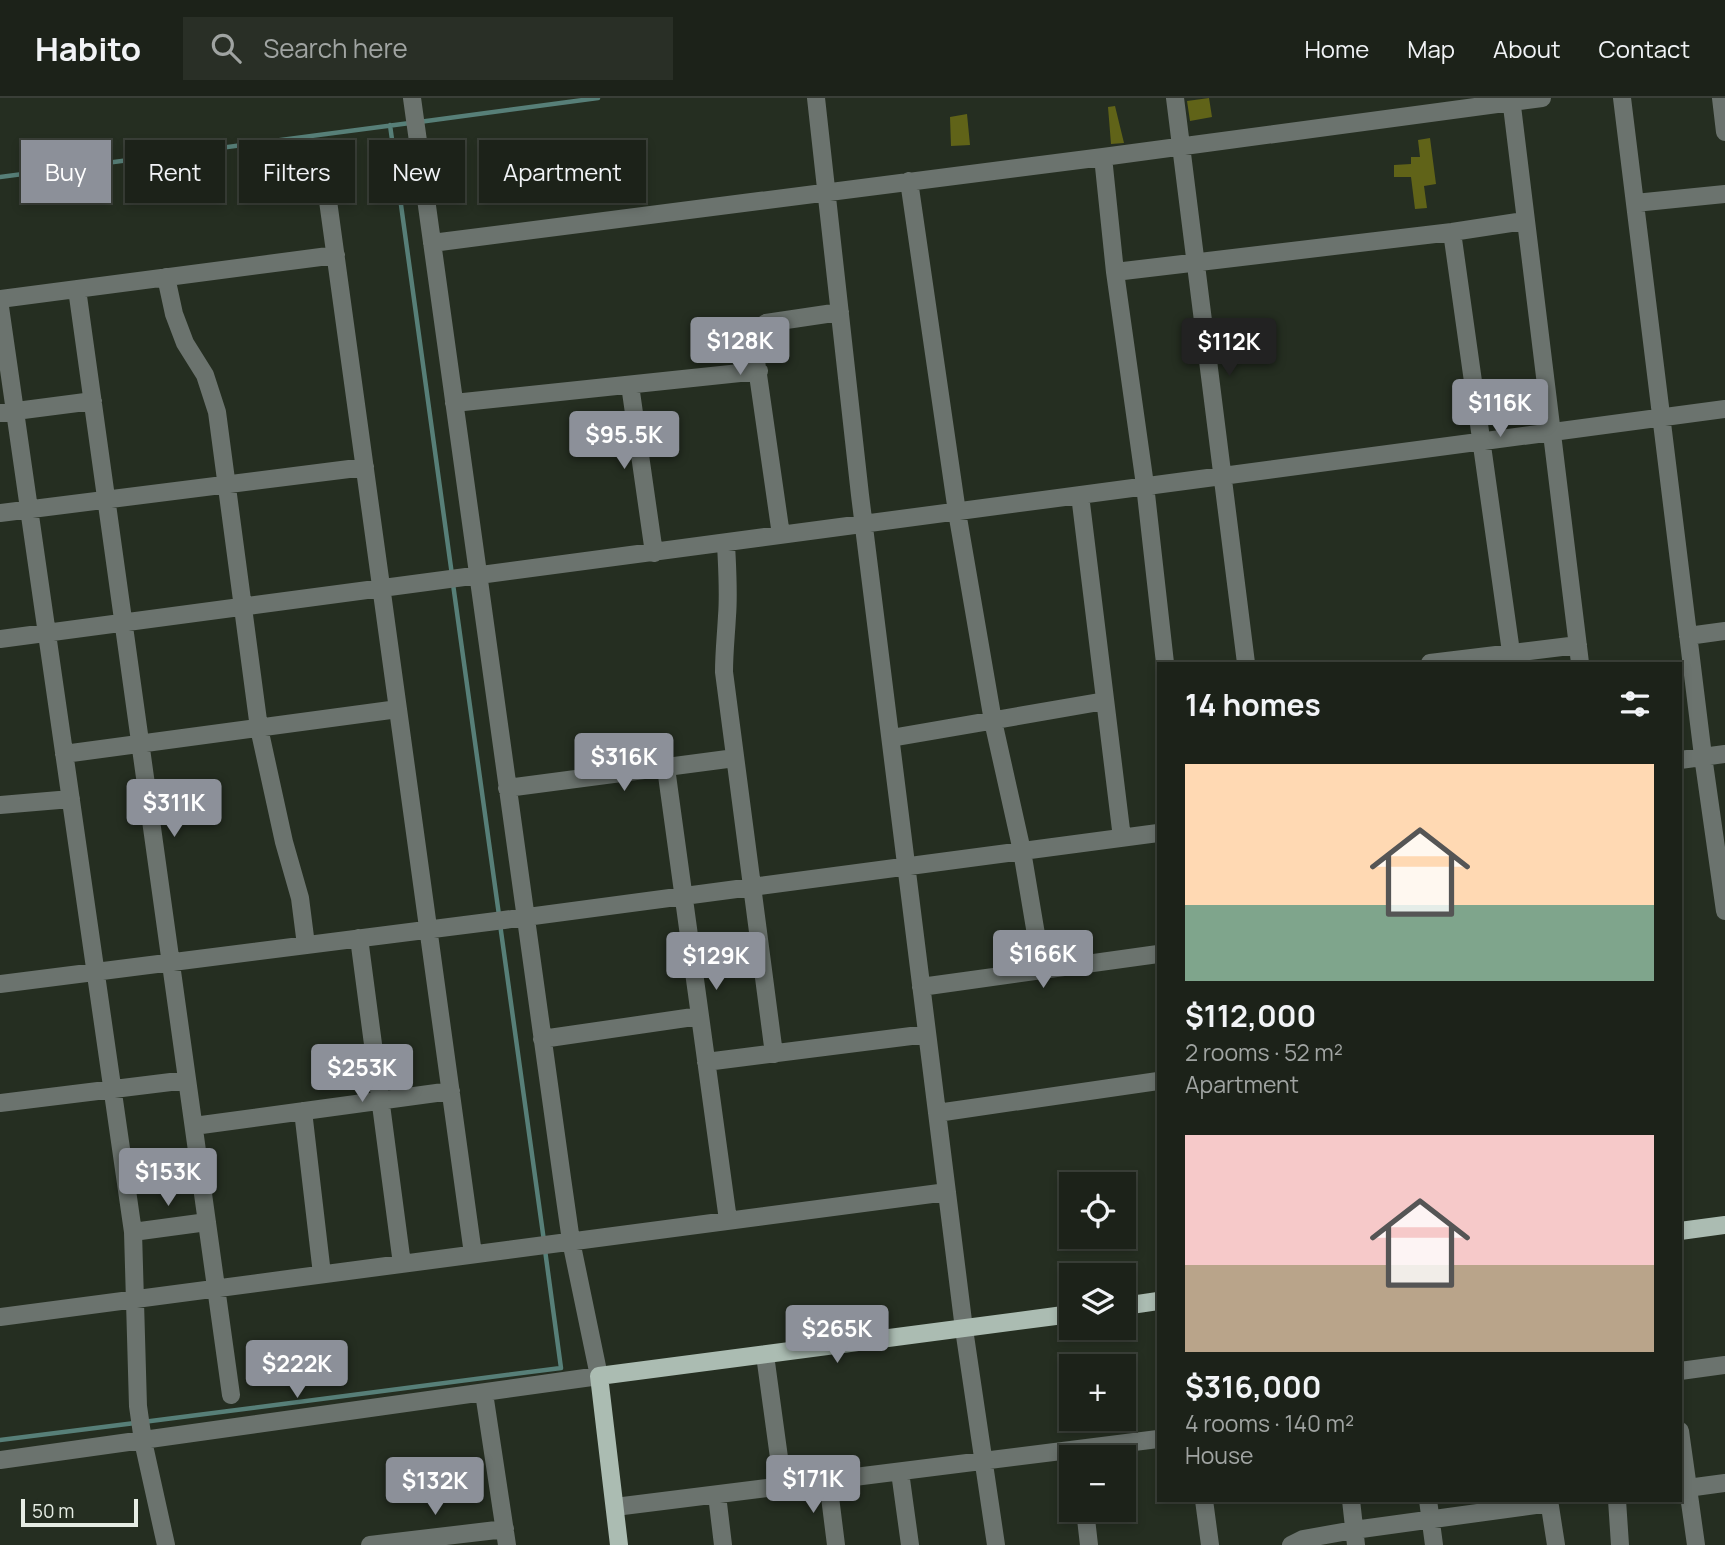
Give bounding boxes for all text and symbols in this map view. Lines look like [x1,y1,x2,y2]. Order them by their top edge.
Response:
search box [183,17,673,80]
text: Habito [35,26,141,71]
icon: search [207,29,245,67]
text: Search here [263,30,408,66]
text: Home [1304,32,1369,65]
text: Map [1407,32,1455,65]
text: About [1493,32,1561,65]
text: Contact [1599,32,1690,65]
chip: Buy [21,140,111,203]
chip: Rent [125,140,225,203]
chip: Filters [239,140,355,203]
chip: New [369,140,465,203]
chip: Apartment [479,140,646,203]
pin: $128K [691,317,789,377]
pin: $112K [1180,318,1278,378]
text: $128K [706,324,774,356]
text: $112K [1197,325,1261,357]
pin: $116K [1451,380,1549,439]
text: $116K [1468,386,1532,418]
pin: $95.5K [567,412,681,471]
text: $95.5K [585,418,663,450]
text: 14 homes [1185,684,1321,725]
icon: filters [1616,685,1654,723]
pin: $316K [575,734,673,793]
text: $316K [590,740,658,772]
pin: $311K [125,780,223,839]
text: $311K [143,786,205,818]
icon: home [1357,809,1483,935]
pin: $166K [994,930,1092,990]
pin: $129K [667,932,765,992]
text: $166K [1009,937,1077,969]
text: $129K [682,939,750,971]
text: $112,000 [1185,995,1316,1036]
text: 2 rooms · 52 m² [1185,1036,1343,1068]
pin: $253K [313,1044,411,1104]
text: $253K [327,1051,397,1083]
text: Apartment [1185,1068,1299,1100]
pin: $153K [119,1148,217,1208]
text: $153K [135,1155,201,1187]
map controls [1059,1172,1136,1522]
button: locate [1059,1172,1136,1249]
icon: home [1357,1180,1483,1306]
button: layers [1059,1263,1136,1340]
pin: $265K [788,1306,886,1365]
text: $265K [802,1312,872,1344]
pin: $222K [248,1340,346,1400]
text: $222K [262,1347,332,1379]
button: + [1059,1354,1136,1431]
text: $316,000 [1185,1366,1321,1407]
text: 4 rooms · 140 m² [1185,1407,1354,1439]
text: House [1185,1439,1254,1471]
button: − [1059,1445,1136,1522]
pin: $171K [764,1456,862,1515]
pin: $132K [386,1458,484,1517]
text: $171K [782,1462,844,1494]
text: $132K [402,1464,468,1496]
scale bar [21,1496,138,1528]
text: 50 m [32,1498,74,1524]

